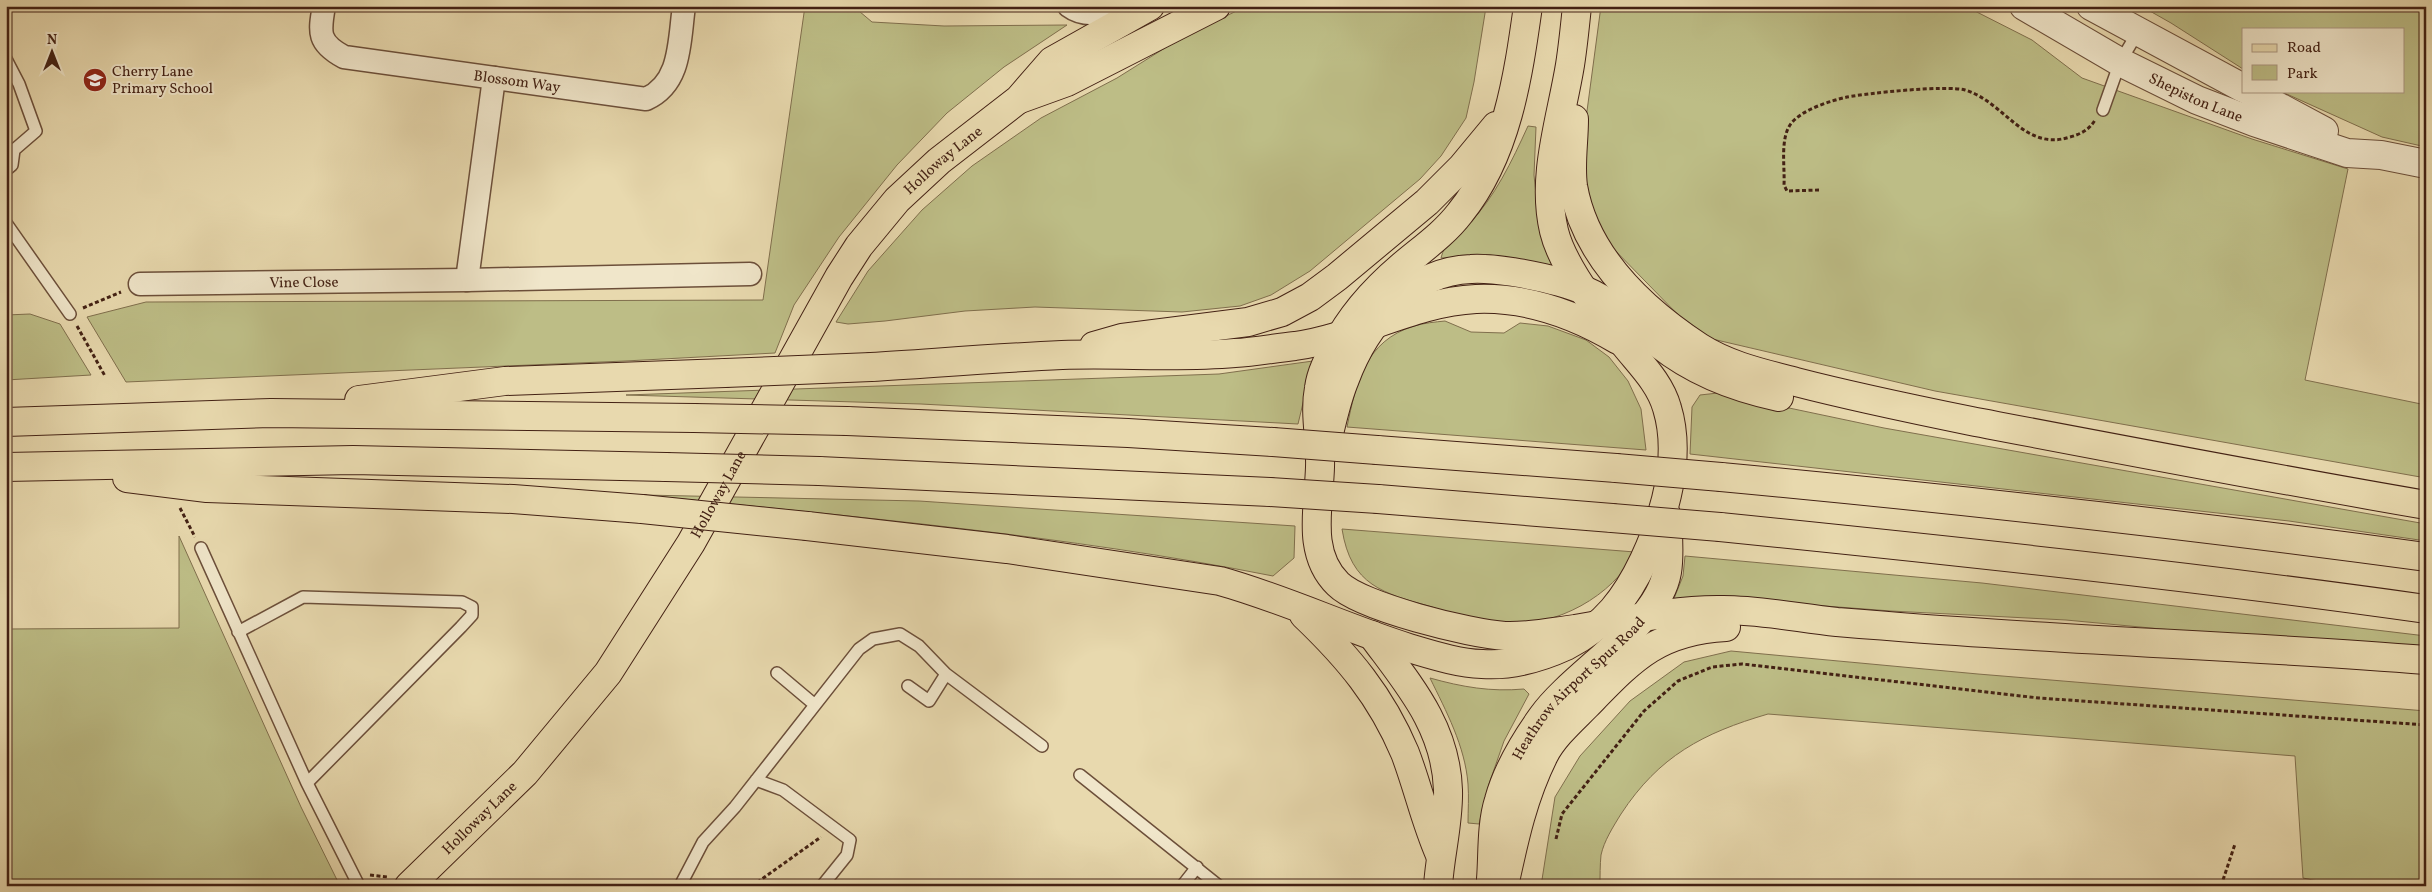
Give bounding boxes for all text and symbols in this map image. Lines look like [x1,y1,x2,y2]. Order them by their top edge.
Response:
north arrow [28,28,78,78]
legend [2242,28,2404,92]
text: N [47,31,57,50]
text: Road [2287,38,2321,59]
place label: Cherry Lane Primary School [112,62,213,100]
text: Park [2287,64,2318,85]
street label: Blossom Way [472,66,562,99]
school or university icon: Cherry Lane Primary School [82,67,108,93]
street label: Shepiston Lane [2145,69,2245,129]
street label: Holloway Lane [900,122,988,200]
street label: Vine Close [269,273,339,294]
street label: Holloway Lane [687,447,752,543]
street label: Heathrow Airport Spur Road [1508,613,1651,764]
street label: Holloway Lane [438,777,522,860]

